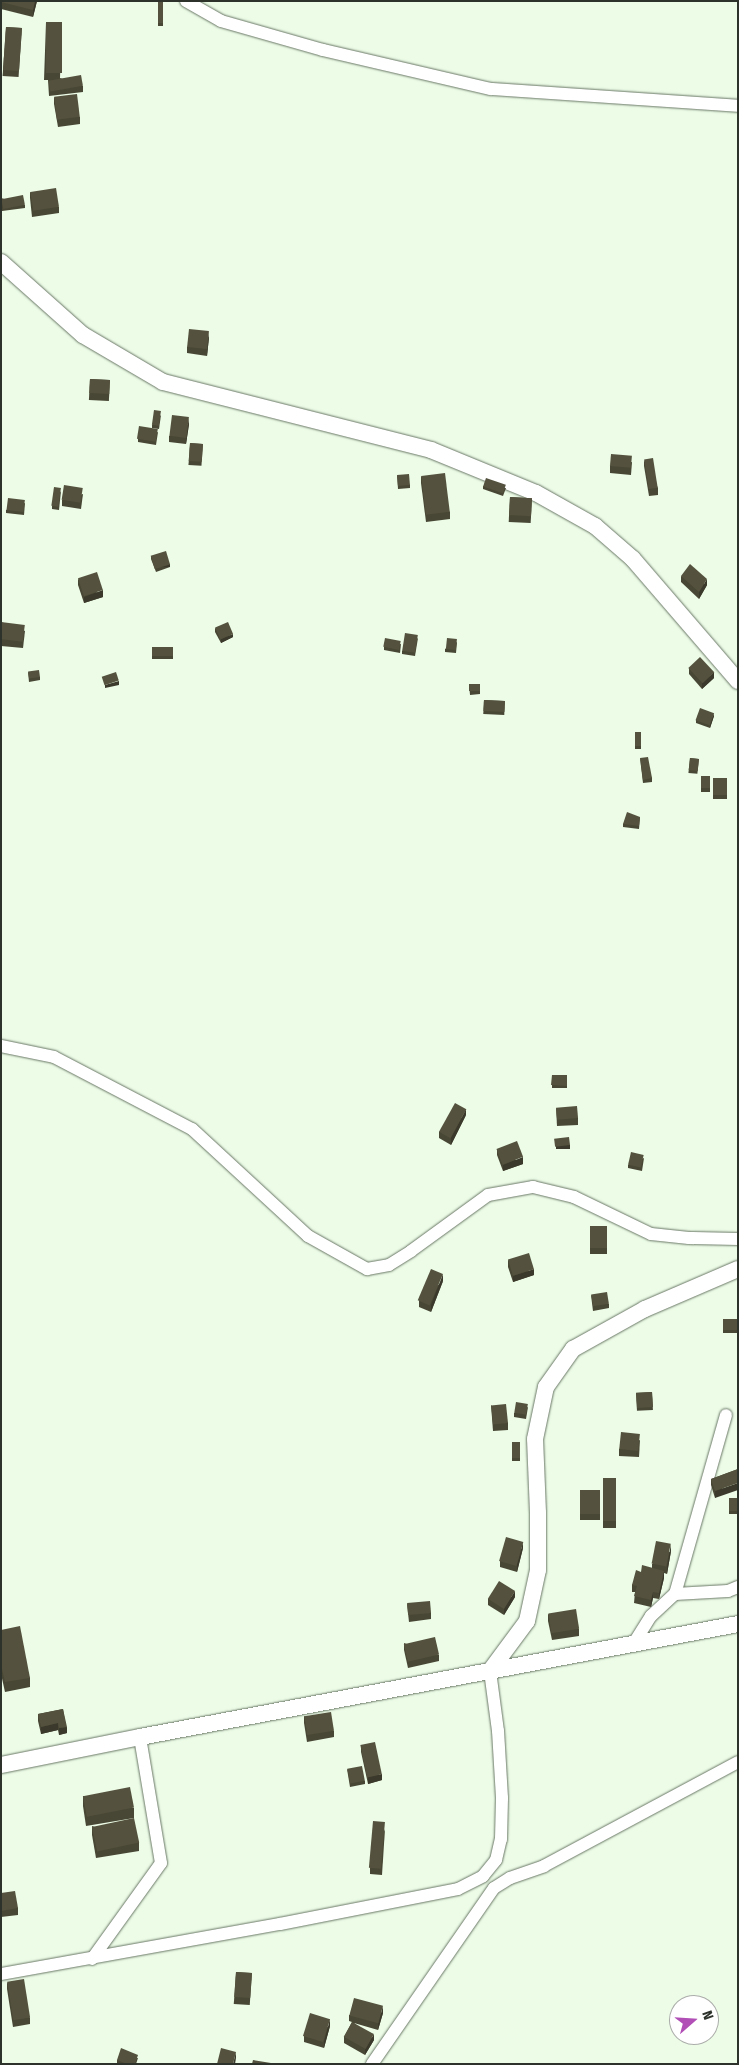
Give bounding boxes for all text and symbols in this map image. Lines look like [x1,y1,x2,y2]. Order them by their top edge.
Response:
north arrow [669,1995,719,2045]
text: N [698,2009,717,2022]

